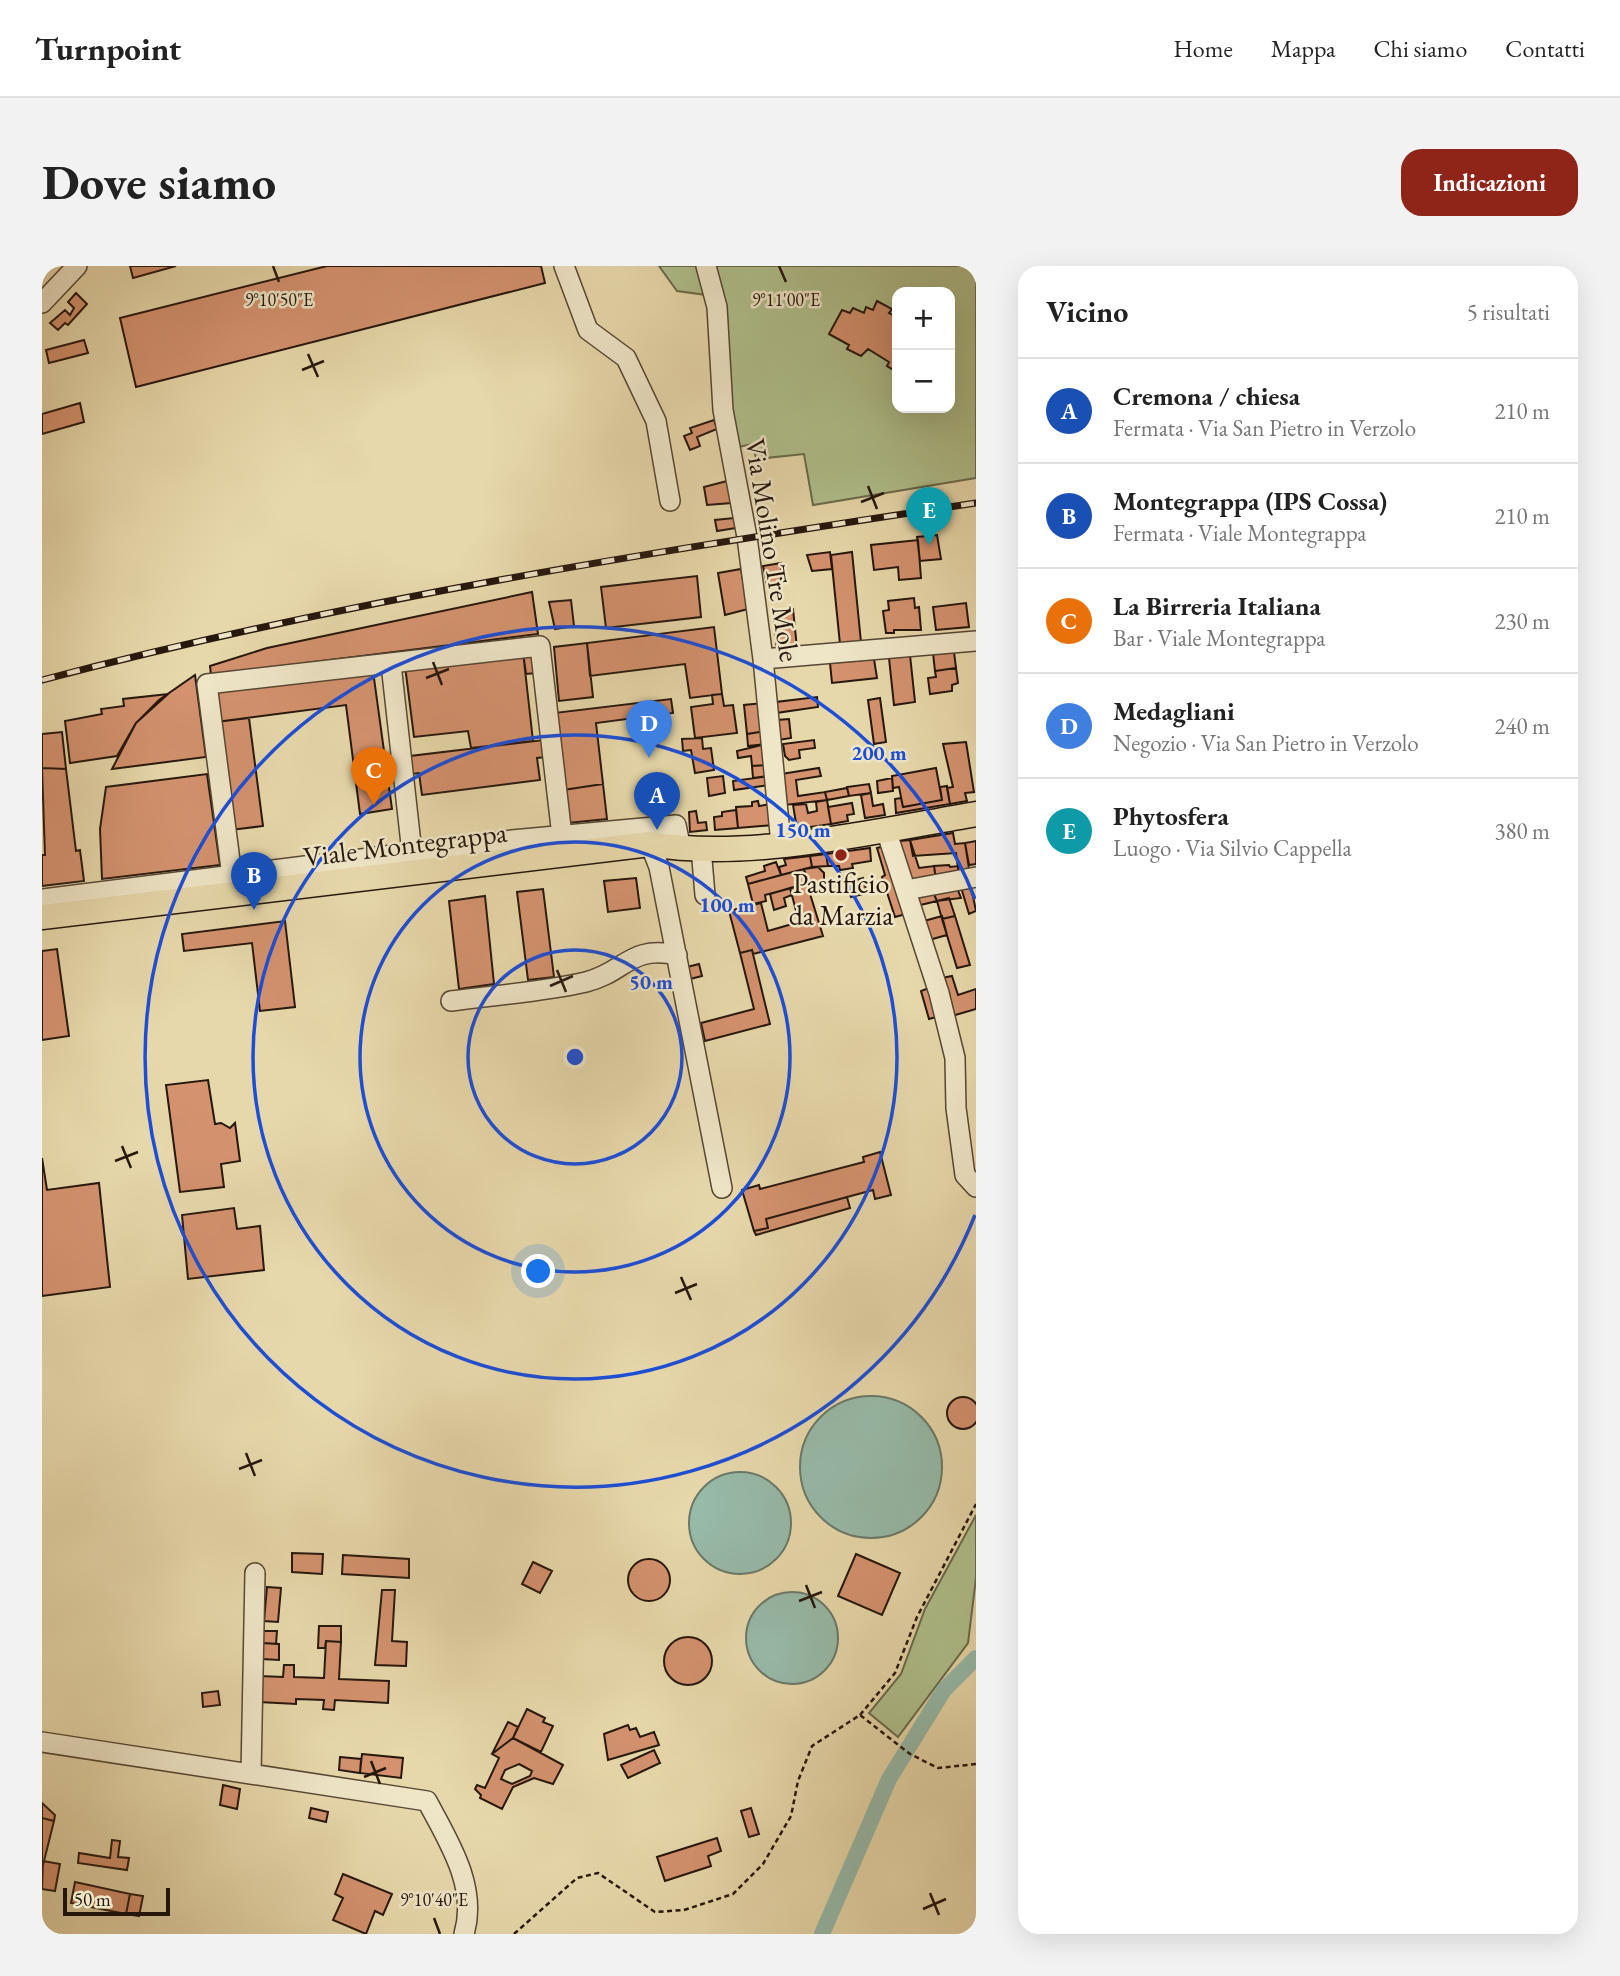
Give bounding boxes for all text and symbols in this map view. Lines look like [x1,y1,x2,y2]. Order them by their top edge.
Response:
text: Turnpoint [35,27,181,70]
text: Home [1173,33,1233,64]
text: Mappa [1271,33,1336,64]
text: Chi siamo [1374,33,1467,64]
text: Contatti [1505,33,1585,64]
button: Indicazioni [1401,149,1578,216]
text: Dove siamo [42,150,276,214]
map controls [892,287,955,413]
button: + [892,287,955,350]
text: 9°10'50"E [245,288,313,311]
text: 9°11'00"E [752,288,820,311]
text: Vicino [1046,292,1128,331]
text: 5 risultati [1467,297,1550,327]
button: − [892,350,955,413]
text: Cremona / chiesa [1113,379,1300,413]
text: A [1061,396,1077,426]
text: 210 m [1494,396,1550,426]
text: Fermata · Via San Pietro in Verzolo [1113,413,1416,443]
street label: Via Molino Tre Mole [738,436,808,664]
text: Montegrappa (IPS Cossa) [1113,484,1387,518]
pin: E [906,487,952,545]
text: B [1062,501,1076,531]
text: 210 m [1494,501,1550,531]
text: Fermata · Viale Montegrappa [1113,518,1366,548]
text: La Birreria Italiana [1113,589,1321,623]
text: C [1061,606,1077,636]
text: 230 m [1494,606,1550,636]
text: Bar · Viale Montegrappa [1113,623,1326,653]
text: Medagliani [1113,694,1235,728]
pin: D [626,700,672,758]
text: D [1060,711,1078,741]
text: 240 m [1494,711,1550,741]
text: Negozio · Via San Pietro in Verzolo [1113,728,1419,758]
text: 200 m [851,739,907,766]
pin: C [351,747,397,805]
pin: A [634,772,680,830]
text: Phytosfera [1113,799,1229,833]
street label: Viale Montegrappa [301,814,510,874]
text: 150 m [775,816,831,843]
text: E [1062,816,1076,846]
text: 380 m [1494,816,1550,846]
text: Luogo · Via Silvio Cappella [1113,833,1352,863]
marker: Pastificio da Marzia [833,847,849,863]
pin: B [231,852,277,910]
place label: Pastificio da Marzia [789,865,894,933]
text: 100 m [699,891,755,918]
text: 50 m [629,968,673,995]
centre of rings [563,1045,587,1069]
your location [521,1254,555,1288]
scale bar [63,1885,170,1917]
text: 50 m [74,1887,111,1912]
text: 9°10'40"E [400,1888,468,1911]

